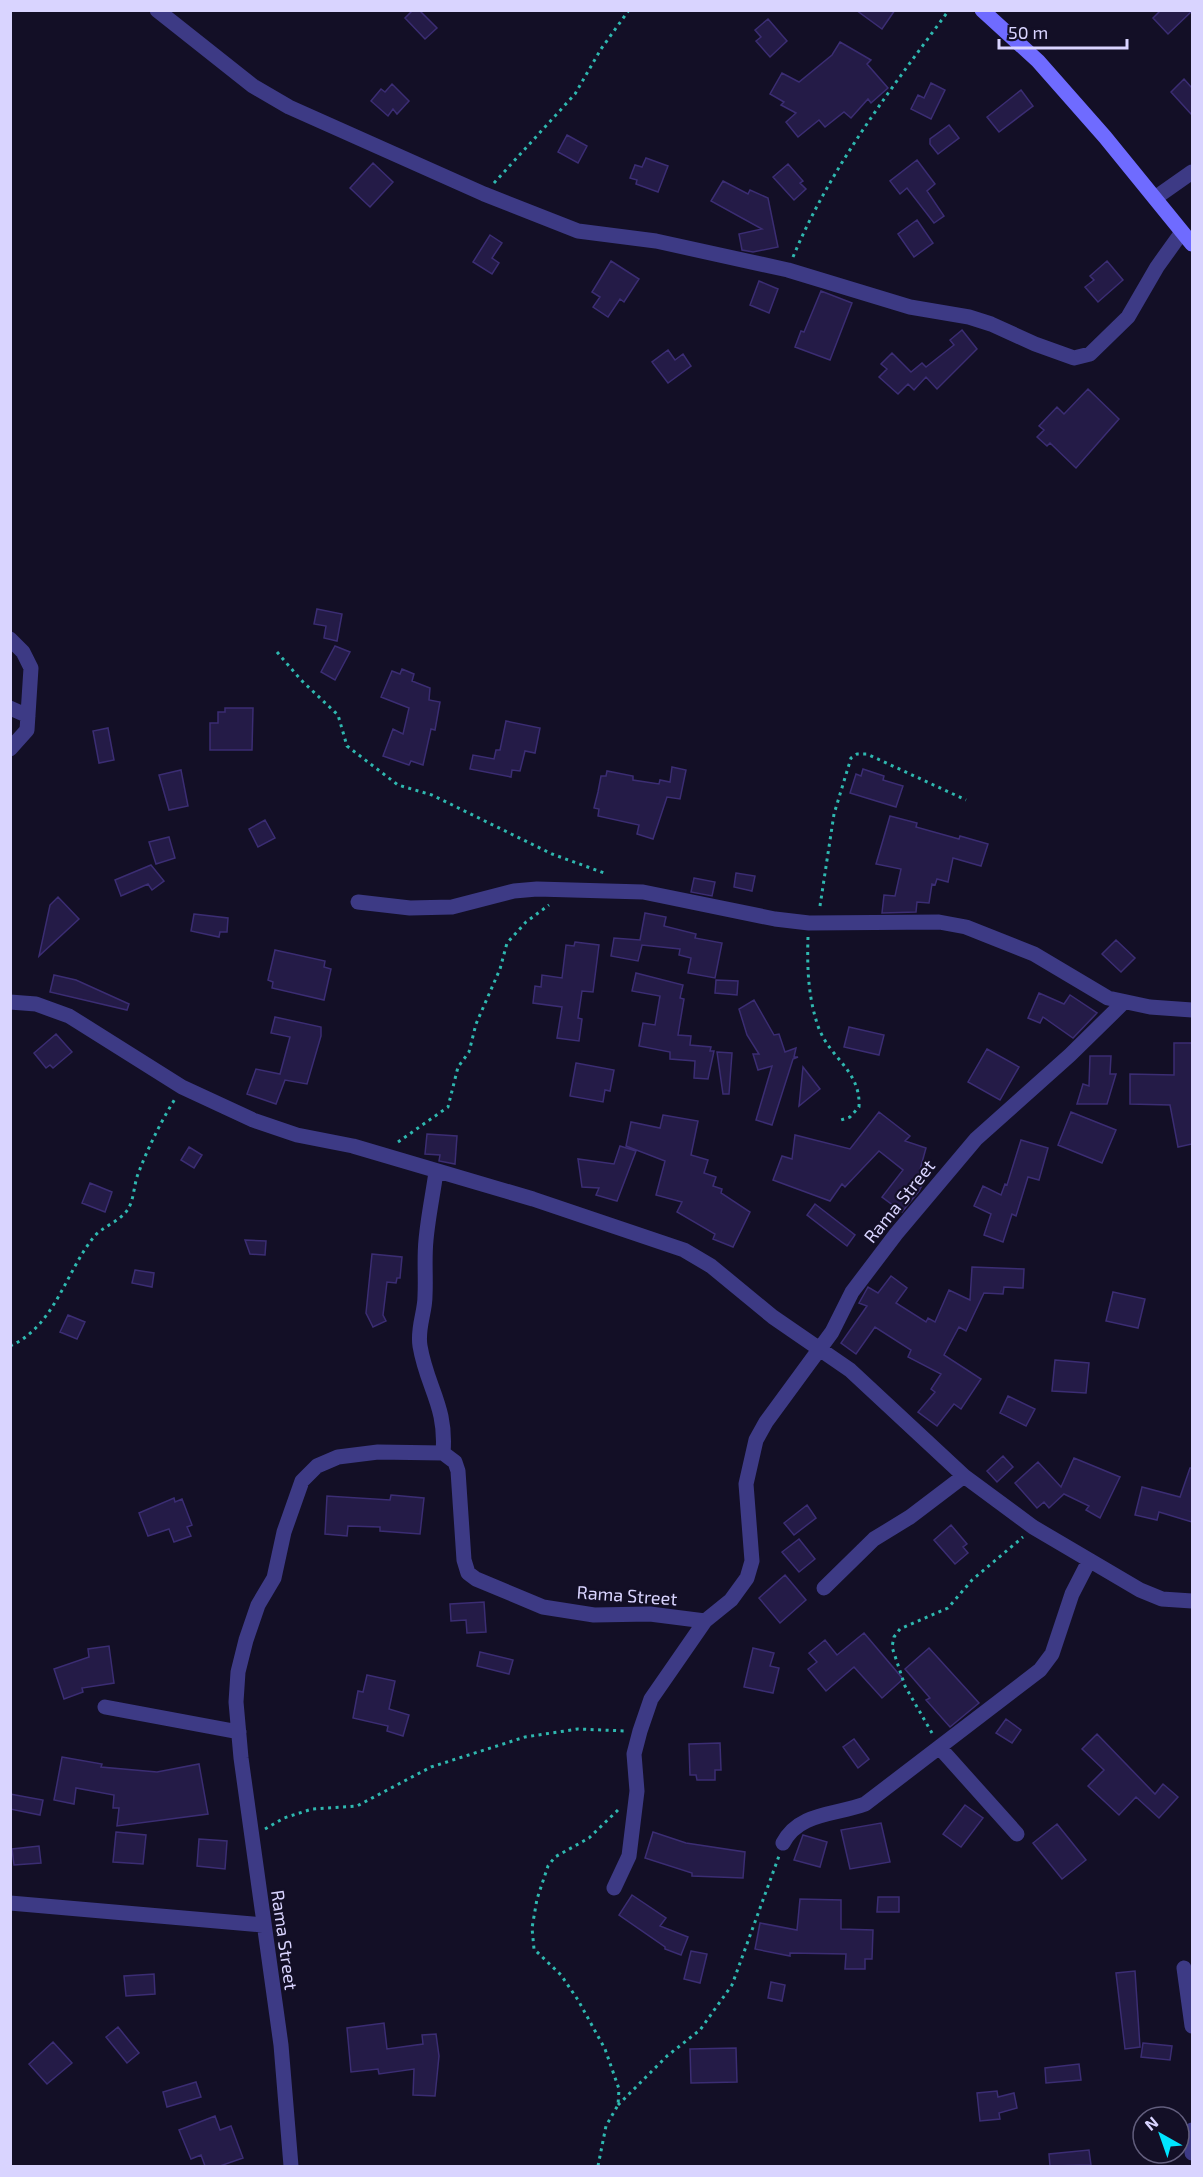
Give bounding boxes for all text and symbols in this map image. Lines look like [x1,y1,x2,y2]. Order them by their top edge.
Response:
scale bar [999,12,1126,50]
text: 50 m [1008,21,1048,43]
street label: Rama Street [859,1155,939,1247]
street label: Rama Street [576,1581,678,1609]
street label: Rama Street [267,1889,303,1992]
north arrow [1131,2105,1191,2165]
text: N [1141,2112,1162,2134]

